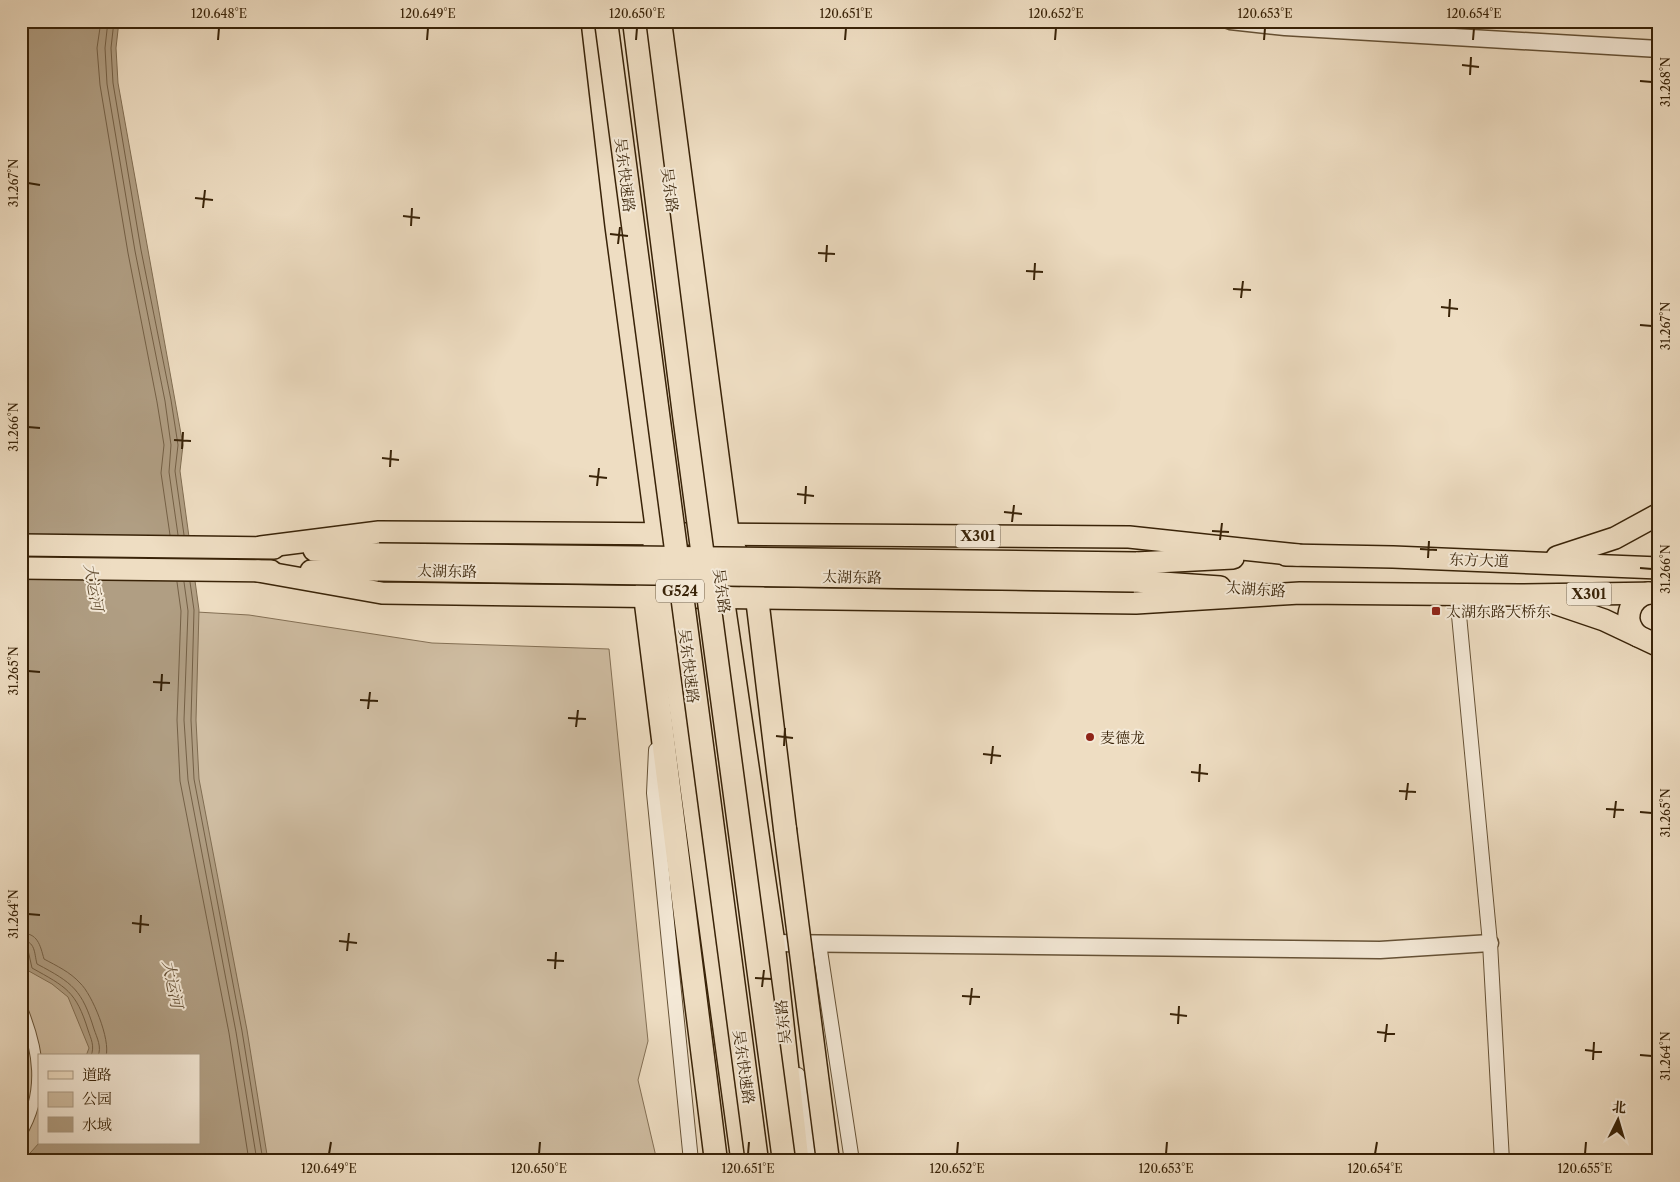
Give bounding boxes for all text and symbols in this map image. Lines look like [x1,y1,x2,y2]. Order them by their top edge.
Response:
text: 120.648°E [191,6,247,21]
text: 120.649°E [400,6,456,21]
text: 120.650°E [609,6,665,21]
text: 120.651°E [819,6,873,21]
text: 120.652°E [1028,6,1084,21]
text: 120.653°E [1238,6,1292,21]
text: 120.654°E [1446,6,1502,21]
text: 31.268°N [1658,57,1673,107]
street label: 吴东快速路 [611,137,639,213]
text: 31.267°N [6,159,21,207]
street label: 吴东路 [657,166,683,214]
text: 31.267°N [1658,302,1673,350]
text: 31.266°N [6,402,21,452]
road number: X301 [956,524,1000,548]
text: 31.266°N [1658,544,1673,594]
street label: 东方大道 [1449,549,1509,571]
street label: 太湖东路 [417,561,477,581]
water label: 大运河 [80,562,109,615]
street label: 吴东路 [709,567,735,615]
street label: 太湖东路 [822,567,882,587]
street label: 太湖东路 [1225,577,1287,601]
road number: G524 [656,580,704,602]
road number: X301 [1566,582,1612,606]
place label: 太湖东路大桥东 [1446,602,1551,621]
marker: 太湖东路大桥东 [1430,605,1442,617]
street label: 吴东快速路 [675,628,703,704]
text: 31.265°N [6,646,21,696]
place label: 麦德龙 [1100,728,1145,747]
marker: 麦德龙 [1084,731,1096,743]
text: 31.265°N [1658,788,1673,838]
text: 31.264°N [6,889,21,939]
water label: 大运河 [159,959,188,1012]
street label: 吴东路 [771,999,795,1045]
street label: 吴东快速路 [729,1029,759,1105]
text: 31.264°N [1658,1031,1673,1081]
legend [38,1054,200,1144]
text: 道路 [82,1065,112,1084]
text: 公园 [82,1089,112,1108]
north arrow [1592,1094,1642,1144]
text: 北 [1611,1097,1627,1117]
text: 水域 [82,1115,112,1134]
text: 120.649°E [301,1161,357,1176]
text: 120.650°E [511,1161,567,1176]
text: 120.651°E [721,1161,775,1176]
text: 120.652°E [929,1161,985,1176]
text: 120.653°E [1139,1161,1193,1176]
text: 120.654°E [1347,1161,1403,1176]
text: 120.655°E [1558,1161,1612,1176]

